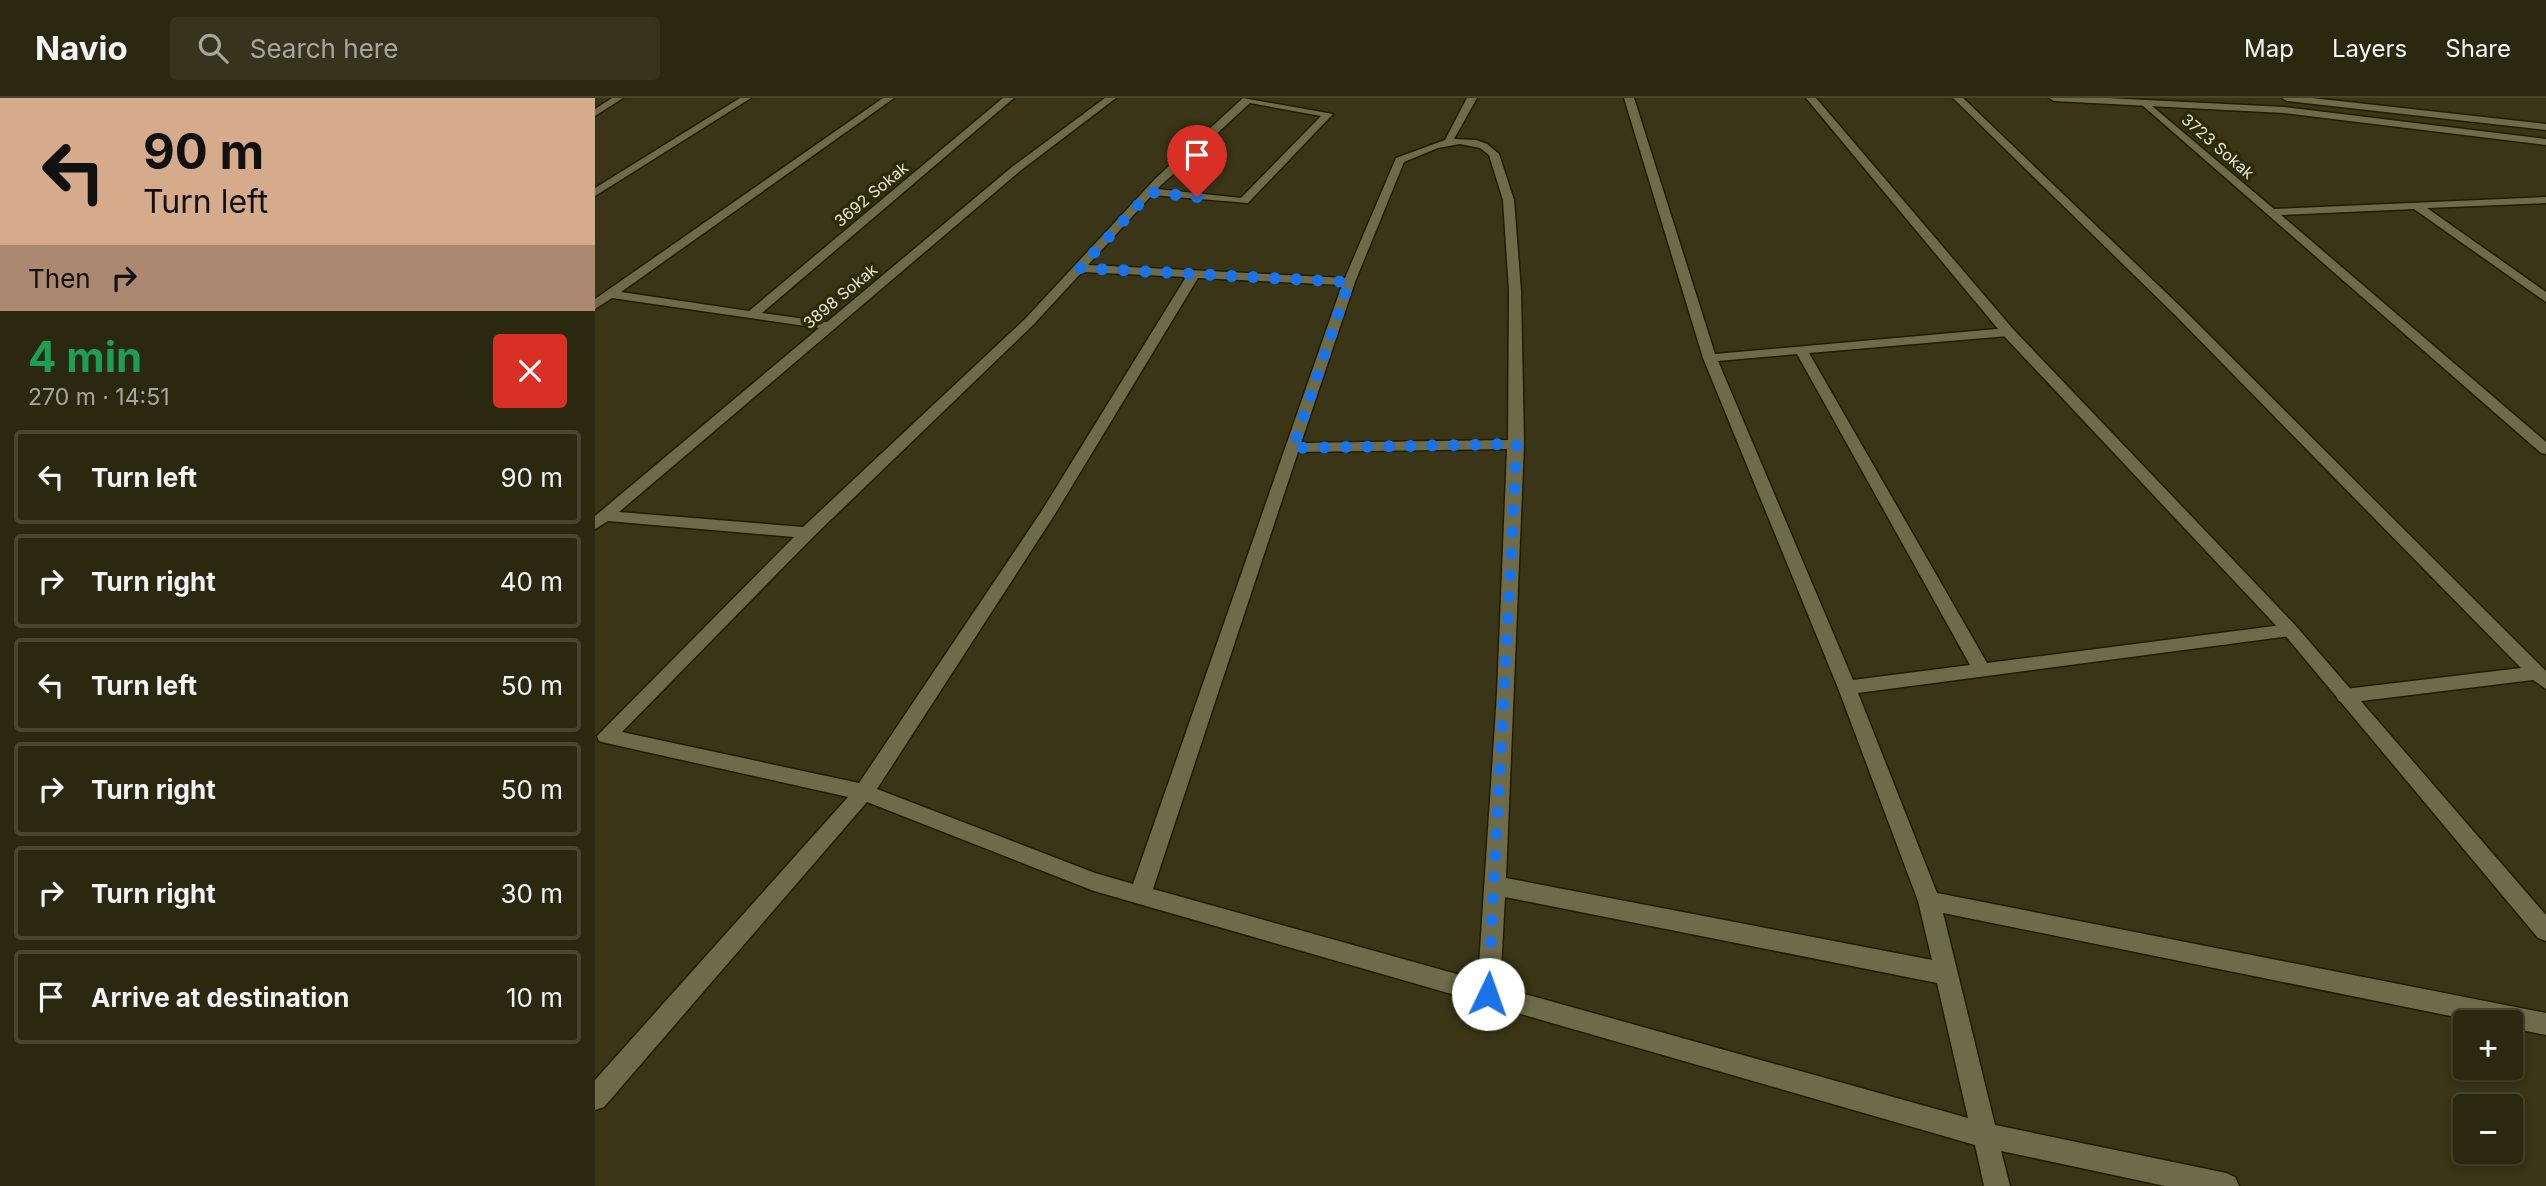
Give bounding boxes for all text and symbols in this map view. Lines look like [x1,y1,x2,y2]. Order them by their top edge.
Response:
search box [170,17,660,80]
text: Navio [35,28,128,68]
icon: search [194,29,232,67]
text: Search here [250,33,398,64]
text: Map [2244,34,2294,63]
text: Layers [2332,34,2407,63]
text: Share [2445,34,2511,63]
street label: 3723 Sokak [2178,109,2258,183]
text: 90 m [143,122,264,181]
pin [1167,125,1227,197]
icon: left [28,126,119,217]
icon: arrive [1178,136,1216,174]
street label: 3692 Sokak [830,157,912,231]
text: Turn left [143,182,268,221]
icon: right [105,259,143,297]
street label: 3898 Sokak [799,259,881,333]
text: Then [28,263,91,294]
text: 4 min [28,331,142,382]
button: close [493,334,567,408]
text: 270 m · 14:51 [28,383,170,411]
icon: left [32,458,70,496]
text: Turn left [91,462,197,493]
text: 90 m [500,462,563,493]
icon: right [32,562,70,600]
text: Turn right [91,566,216,597]
text: 40 m [500,566,563,597]
icon: left [32,666,70,704]
text: Turn left [91,670,197,701]
text: 50 m [501,670,563,701]
icon: right [32,770,70,808]
text: Turn right [91,774,216,805]
text: 50 m [501,774,563,805]
icon: right [32,874,70,912]
text: Turn right [91,878,216,909]
text: 30 m [500,878,563,909]
position arrow [1451,957,1525,1031]
icon: arrive [32,978,70,1016]
text: Arrive at destination [91,982,350,1013]
text: 10 m [506,982,563,1013]
map controls [2453,1010,2523,1164]
button: + [2453,1010,2523,1080]
button: − [2453,1094,2523,1164]

